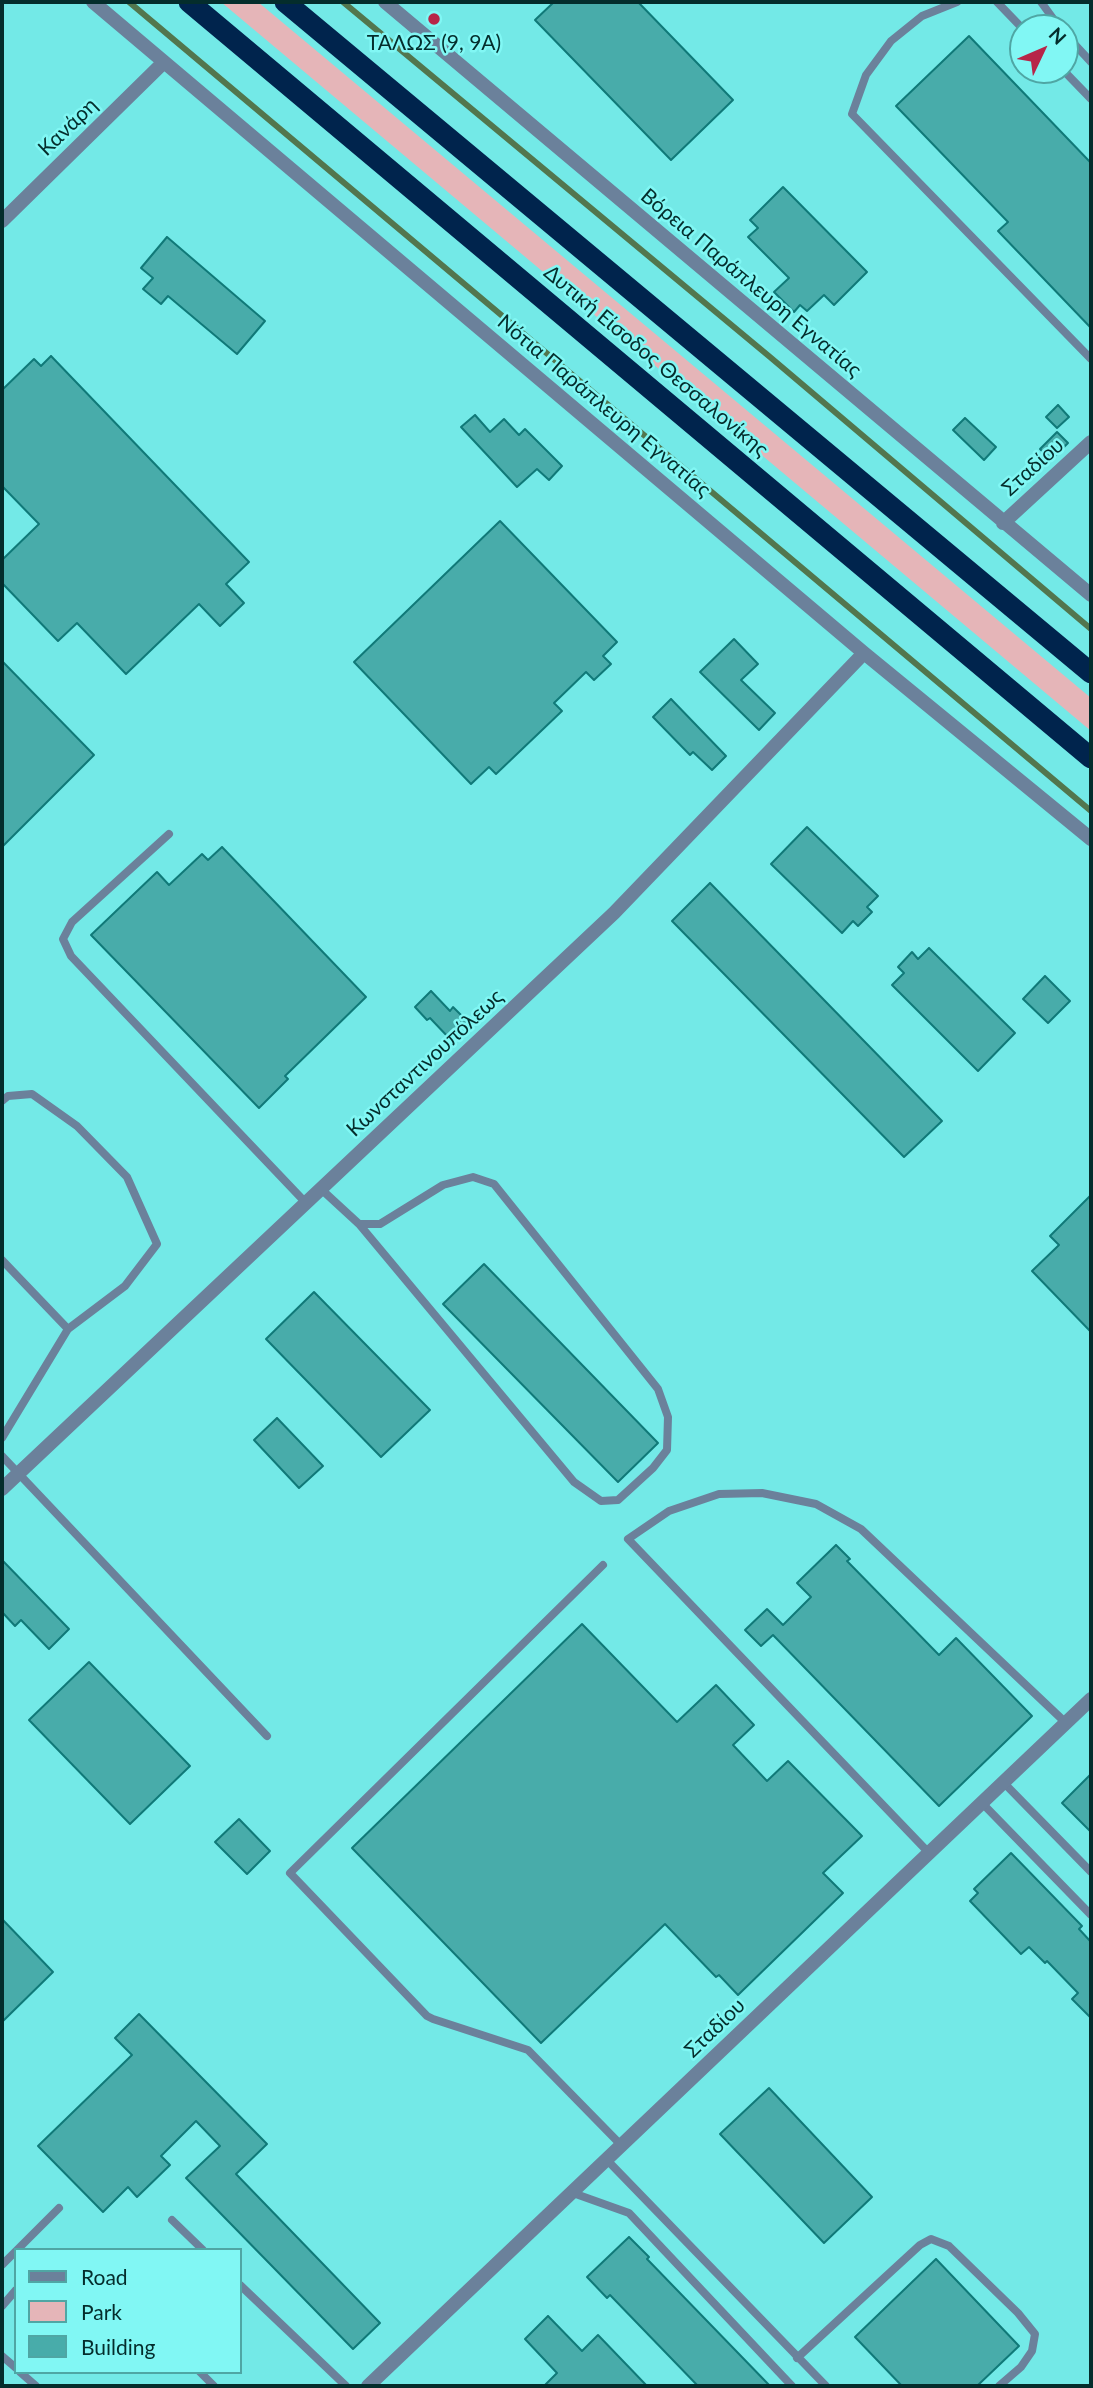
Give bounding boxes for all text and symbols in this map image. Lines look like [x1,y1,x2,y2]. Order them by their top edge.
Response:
marker: ΤΑΛΩΣ (9, 9Α) [426,11,442,27]
north arrow [1009,14,1079,84]
text: N [1045,22,1071,49]
place label: ΤΑΛΩΣ (9, 9Α) [367,30,501,56]
street label: Κανάρη [33,93,103,161]
street label: Βόρεια Παράπλευρη Εγνατίας [636,183,866,383]
street label: Δυτική Είσοδος Θεσσαλονίκης [539,260,773,462]
street label: Νότια Παράπλευρη Εγνατίας [492,309,716,503]
street label: Σταδίου [997,433,1069,501]
street label: Κωνσταντινουπόλεως [342,984,508,1142]
street label: Σταδίου [679,1993,751,2063]
legend [14,2248,242,2374]
text: Road [81,2264,128,2289]
text: Park [81,2299,122,2324]
text: Building [81,2334,156,2359]

